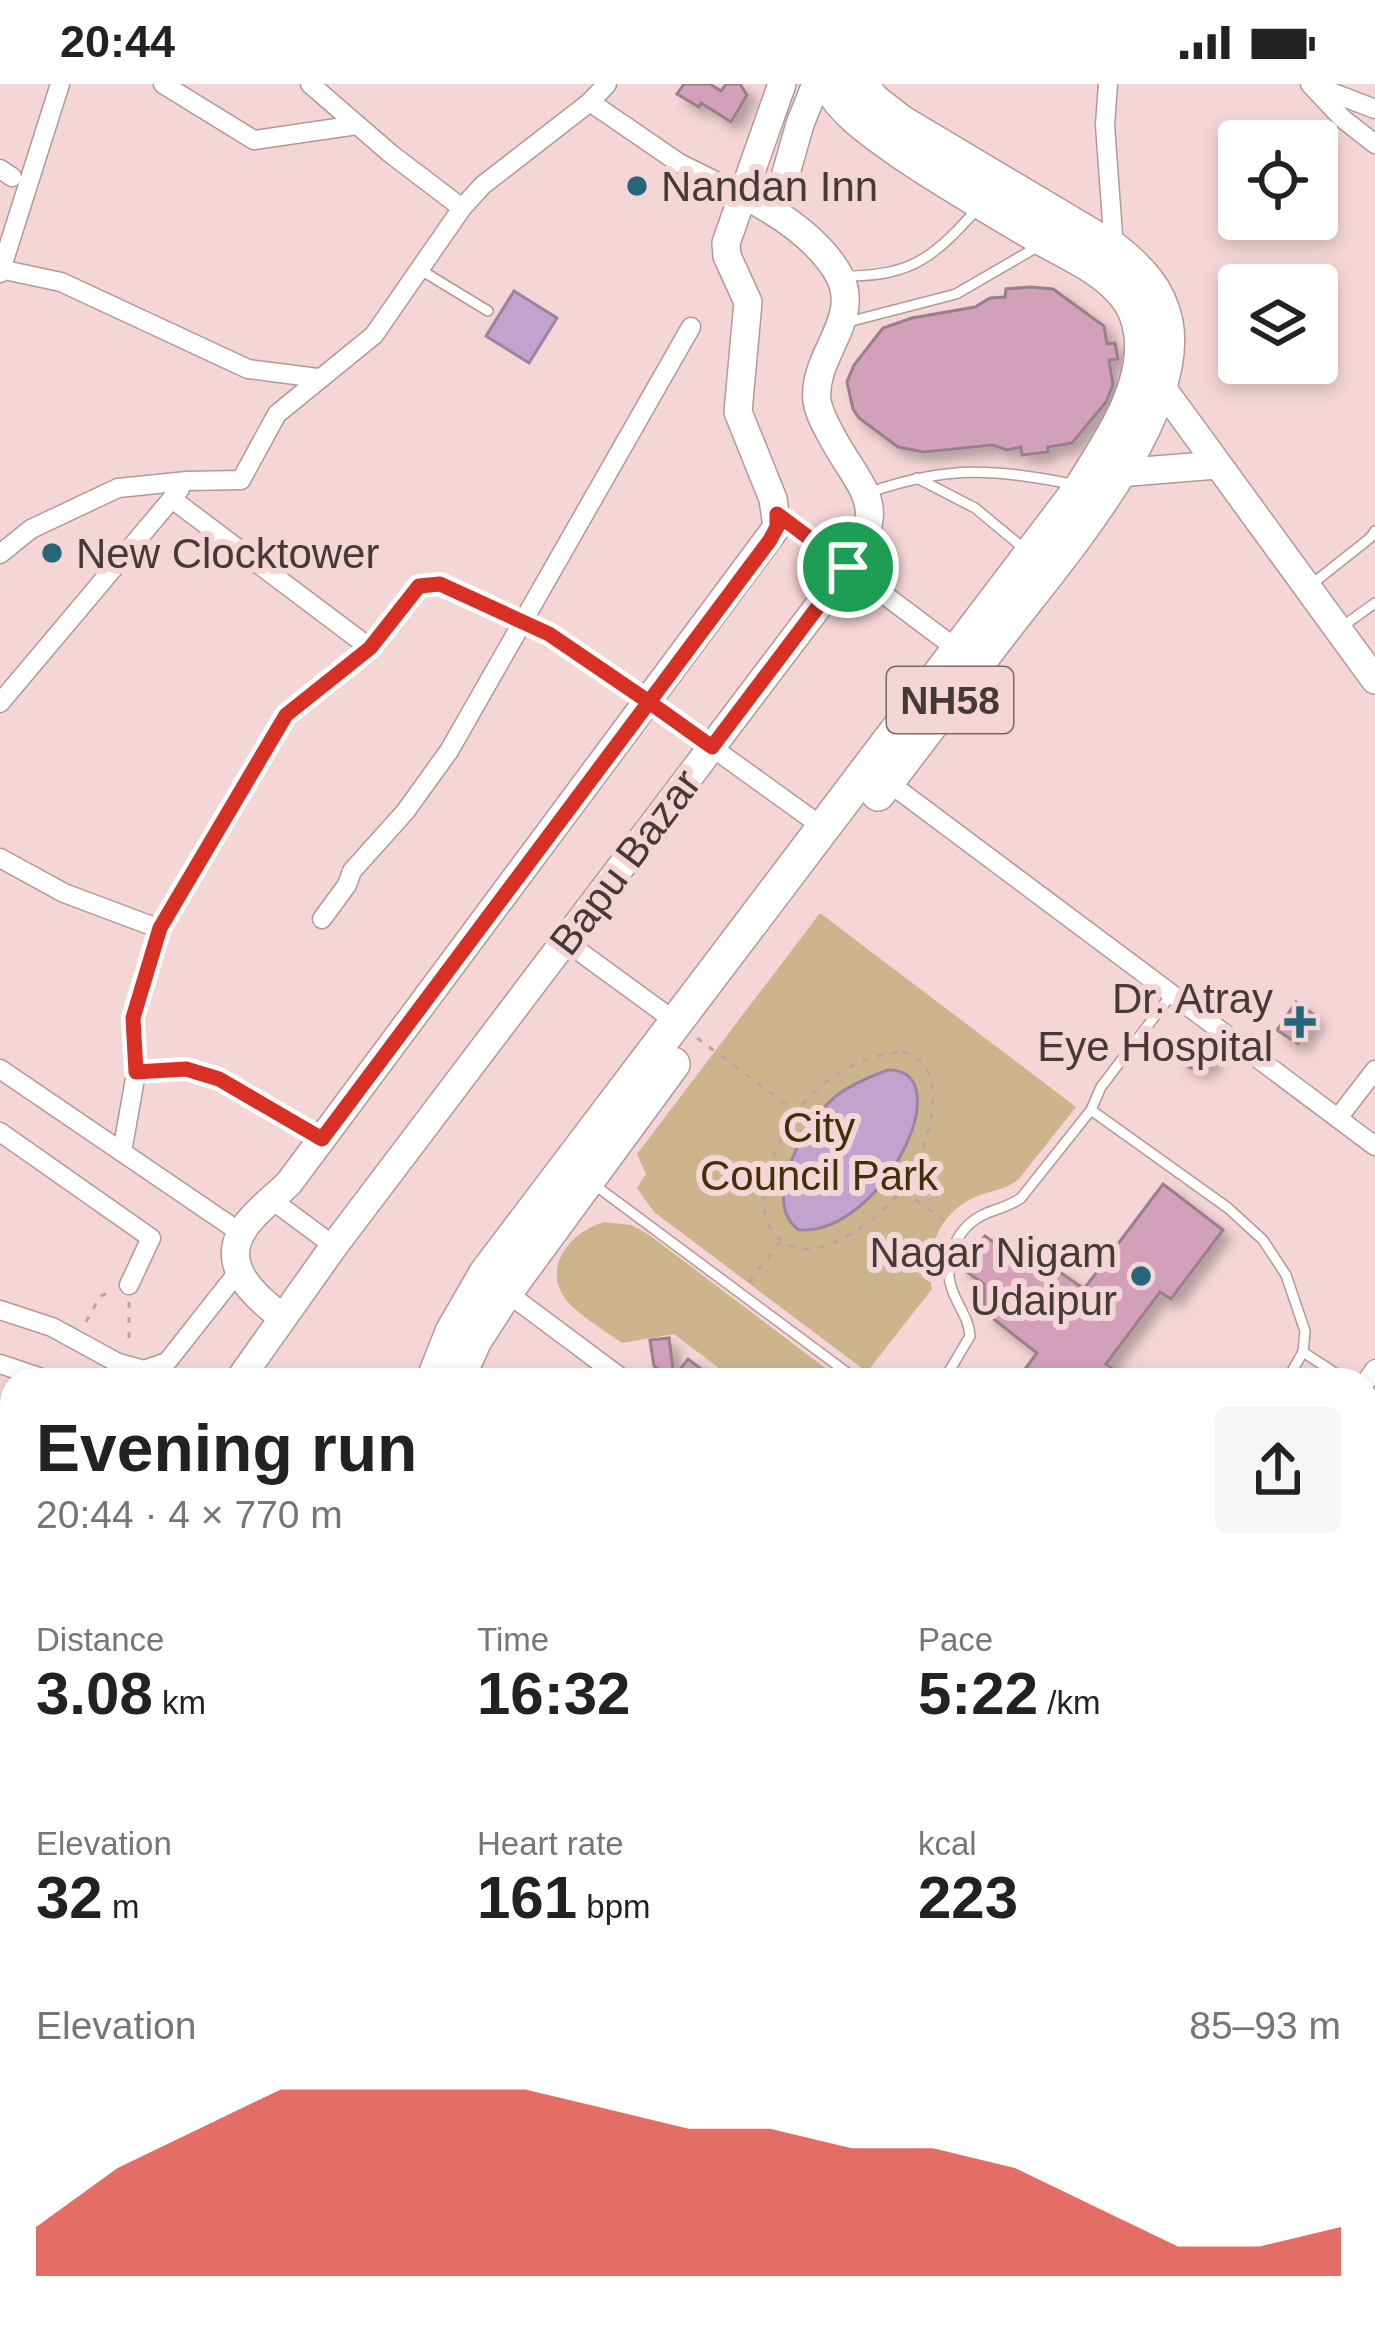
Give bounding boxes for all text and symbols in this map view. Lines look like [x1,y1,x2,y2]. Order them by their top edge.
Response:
text: 20:44 [60,16,175,67]
map controls [1218,120,1338,384]
button: locate [1218,120,1338,240]
place label: Nandan Inn [661,163,878,210]
marker: Nandan Inn [624,173,650,199]
button: layers [1218,264,1338,384]
pin [797,516,899,618]
place label: New Clocktower [76,530,379,577]
icon: arrive [815,534,881,600]
marker: New Clocktower [39,540,65,566]
road number: NH58 [887,667,1013,733]
street label: Bapu Bazar [540,760,710,964]
place label: Dr. Atray Eye Hospital [1037,975,1273,1070]
marker: Dr. Atray Eye Hospital [1284,1006,1316,1038]
park label: City Council Park [700,1104,939,1199]
place label: Nagar Nigam Udaipur [870,1229,1117,1324]
marker: Nagar Nigam Udaipur [1128,1263,1154,1289]
button: share [1215,1407,1341,1533]
text: Evening run [36,1411,417,1485]
text: 20:44 · 4 × 770 m [36,1493,343,1536]
text: Distance [36,1621,164,1658]
text: Time [477,1621,549,1658]
text: Pace [918,1621,993,1658]
text: 3.08 [36,1660,153,1727]
text: 16:32 [477,1660,630,1727]
text: 5:22 [918,1660,1038,1727]
text: km [153,1684,206,1721]
text: /km [1038,1684,1100,1721]
text: Elevation [36,1825,172,1862]
text: Heart rate [477,1825,624,1862]
text: kcal [918,1825,977,1862]
text: 32 [36,1864,103,1931]
text: 161 [477,1864,577,1931]
text: 223 [918,1864,1018,1931]
text: m [103,1888,139,1925]
text: bpm [577,1888,650,1925]
text: Elevation [36,2004,196,2047]
text: 85–93 m [1189,2004,1341,2047]

